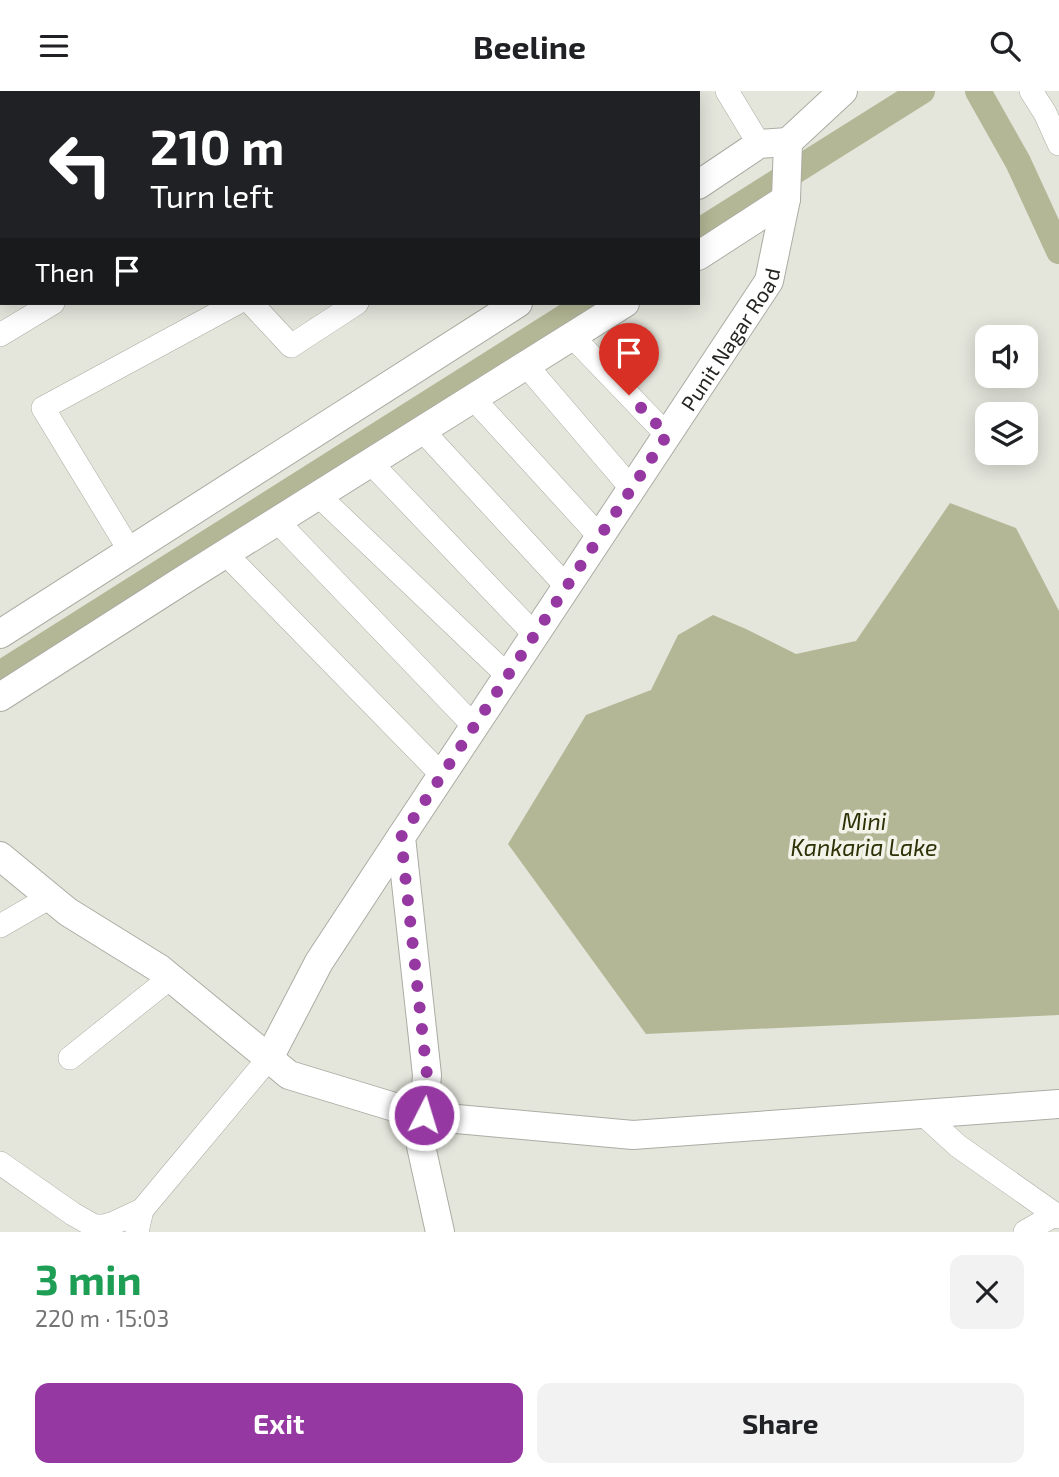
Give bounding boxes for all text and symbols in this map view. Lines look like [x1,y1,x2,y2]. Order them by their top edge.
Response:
icon: menu [35,27,73,65]
text: Beeline [473,27,586,65]
icon: search [986,27,1024,65]
text: 210 m [150,116,284,175]
icon: left [35,119,126,210]
text: Turn left [150,176,274,214]
icon: arrive [108,252,146,290]
text: Then [35,256,94,287]
street label: Punit Nagar Road [675,266,784,415]
pin [599,323,659,395]
map controls [975,325,1038,465]
button: sound [975,325,1038,388]
icon: arrive [610,334,648,372]
button: layers [975,402,1038,465]
water label: Mini Kankaria Lake [791,807,937,861]
position arrow [387,1078,461,1152]
text: 3 min [35,1253,142,1303]
button: close [950,1255,1024,1329]
text: 220 m · 15:03 [35,1304,169,1332]
button: Exit [35,1383,523,1463]
button: Share [537,1383,1024,1463]

